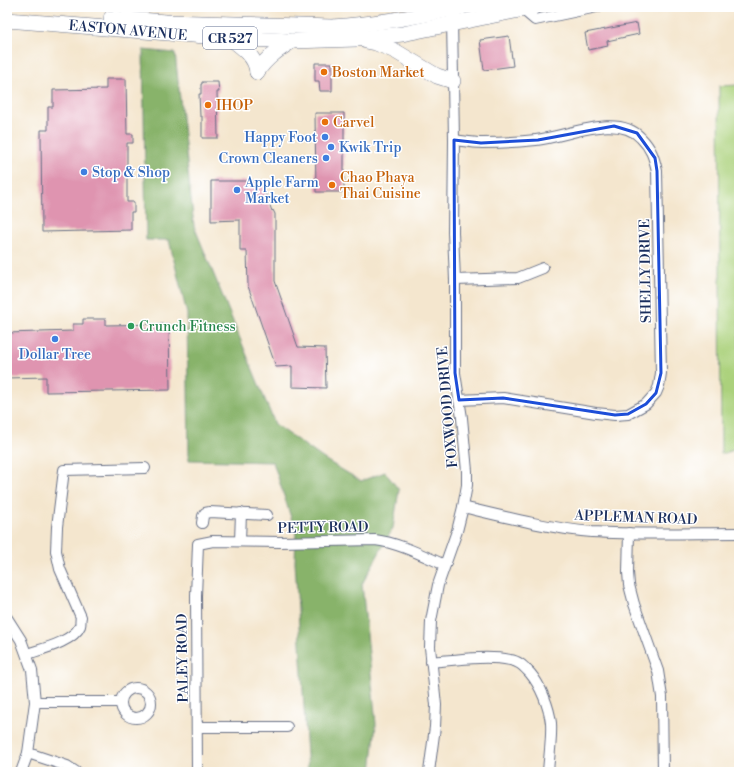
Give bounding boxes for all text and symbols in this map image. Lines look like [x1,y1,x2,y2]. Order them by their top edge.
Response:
street label: EASTON AVENUE [68,17,188,45]
road number: CR 527 [203,27,257,49]
place label: Boston Market [331,64,424,82]
marker: Boston Market [319,67,329,77]
place label: IHOP [216,97,253,115]
marker: IHOP [203,100,213,110]
place label: Carvel [333,114,374,132]
marker: Carvel [320,117,330,127]
place label: Happy Foot [244,129,317,147]
marker: Happy Foot [320,132,330,142]
place label: Kwik Trip [339,139,402,157]
marker: Kwik Trip [326,142,336,152]
place label: Crown Cleaners [219,150,318,168]
marker: Crown Cleaners [321,153,331,163]
place label: Stop & Shop [92,164,170,182]
marker: Stop & Shop [79,167,89,177]
place label: Chao Phaya Thai Cuisine [340,169,421,203]
place label: Apple Farm Market [244,174,319,208]
marker: Chao Phaya Thai Cuisine [327,180,337,190]
marker: Apple Farm Market [232,185,242,195]
street label: SHELLY DRIVE [636,219,656,323]
place label: Crunch Fitness [139,318,236,336]
marker: Crunch Fitness [126,321,136,331]
marker: Dollar Tree [50,334,60,344]
street label: FOXWOOD DRIVE [434,345,462,469]
place label: Dollar Tree [19,346,91,364]
street label: APPLEMAN ROAD [573,507,698,529]
street label: PETTY ROAD [277,518,369,538]
street label: PALEY ROAD [173,613,193,703]

